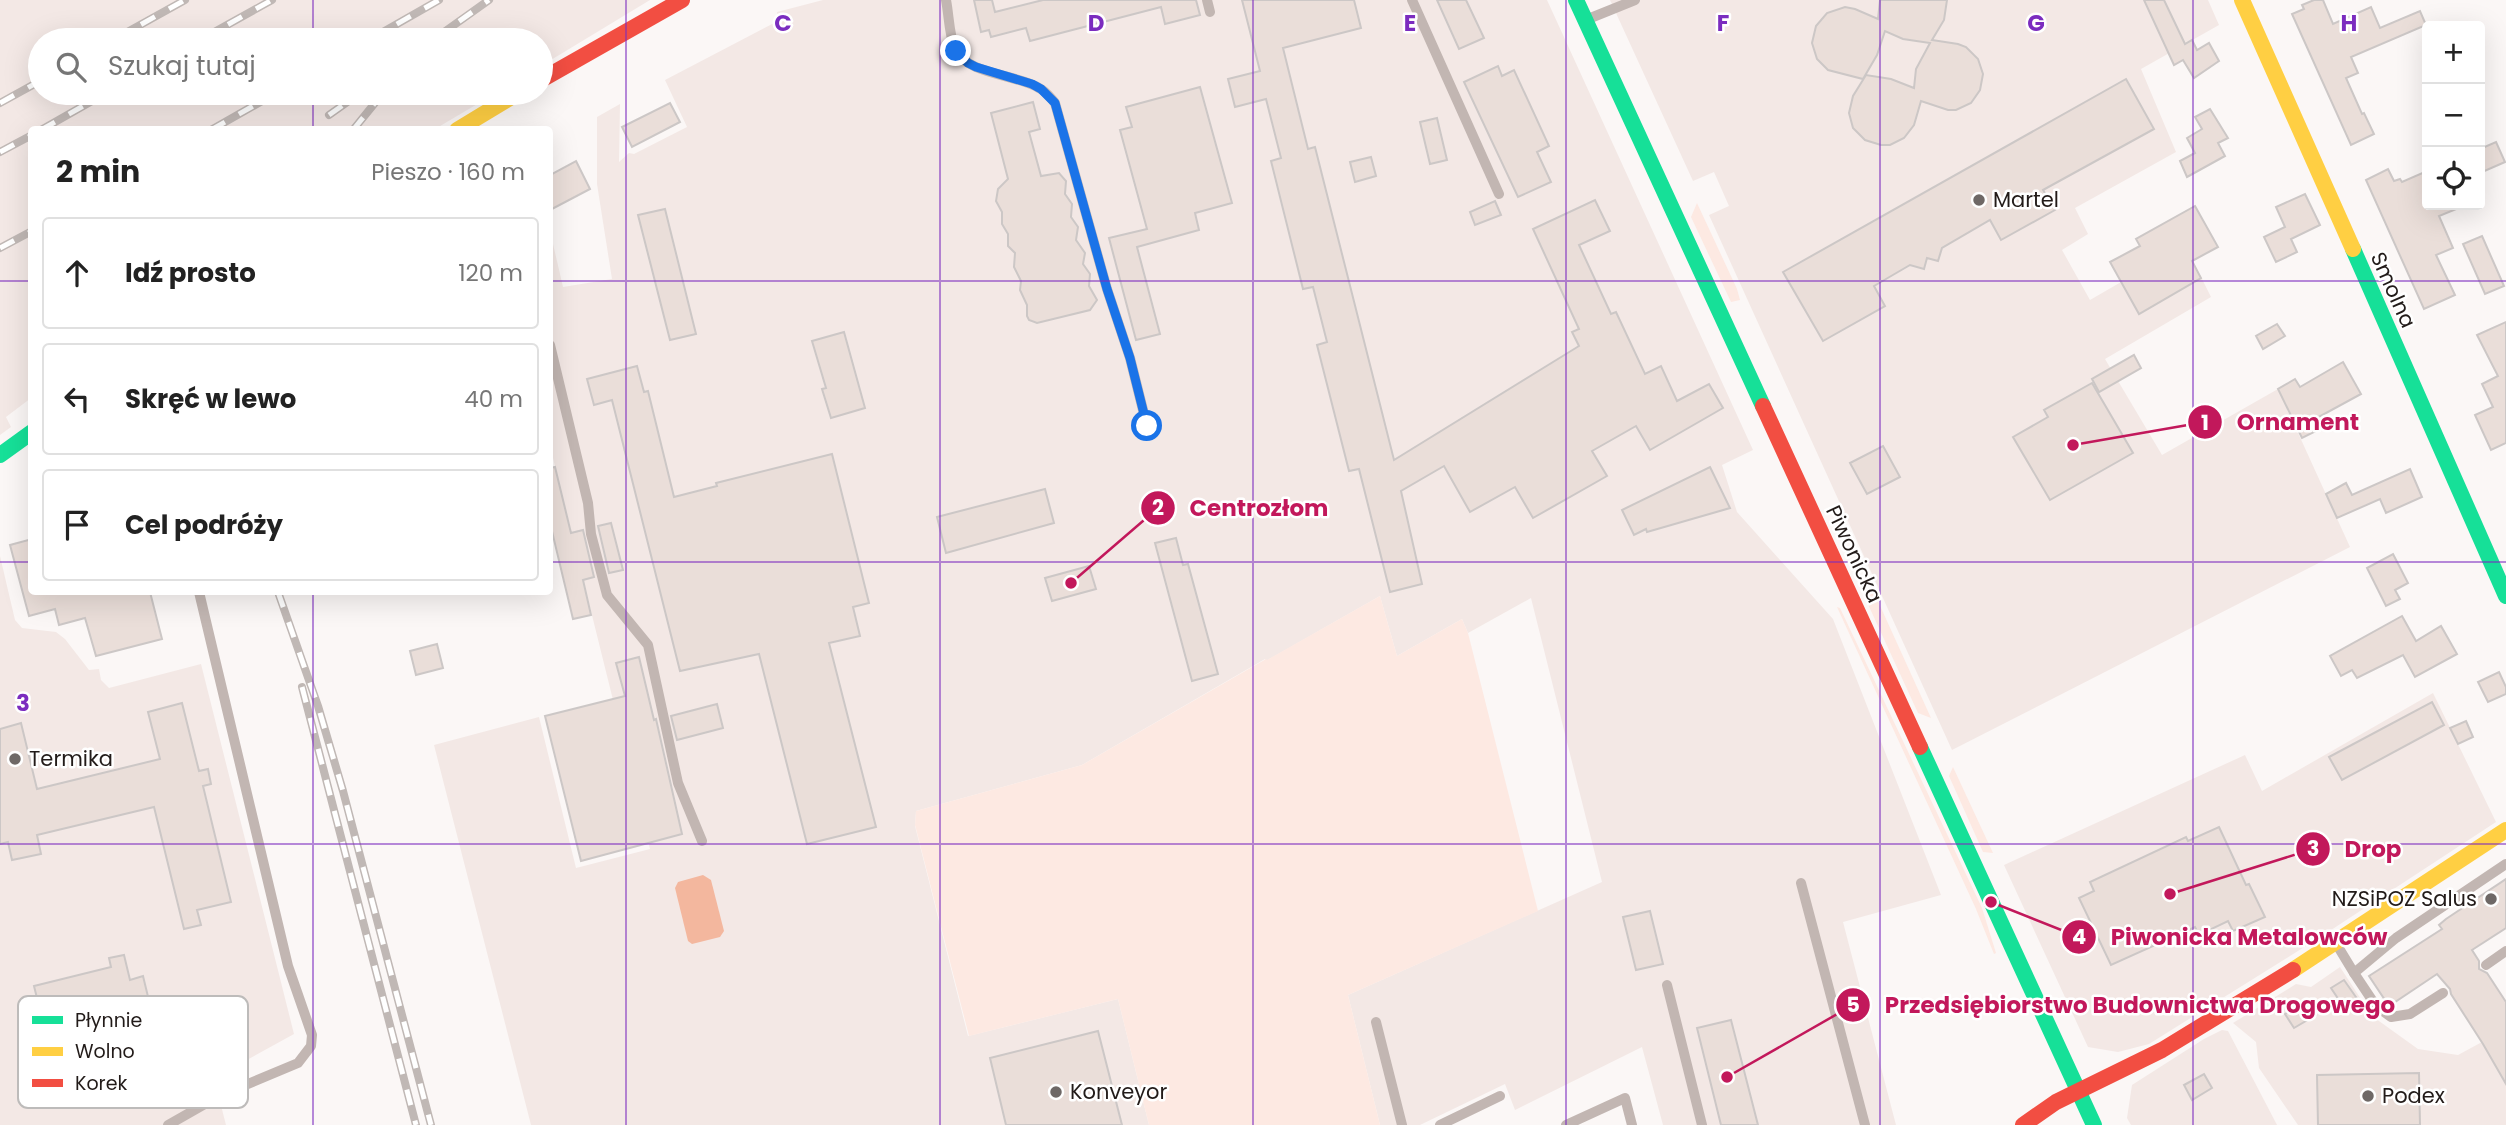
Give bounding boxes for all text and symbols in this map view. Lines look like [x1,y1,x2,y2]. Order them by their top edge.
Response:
text: C [774,7,792,39]
text: D [1088,7,1104,39]
text: E [1404,7,1416,39]
text: F [1717,7,1729,39]
text: G [2027,7,2045,39]
text: H [2341,7,2357,39]
map controls [2422,21,2485,210]
button: + [2422,21,2485,84]
search box [28,28,553,105]
route end [940,35,971,66]
icon: search [52,48,90,86]
text: Szukaj tutaj [108,48,256,84]
button: − [2422,84,2485,147]
button: locate [2422,147,2485,210]
text: 2 min [56,150,140,193]
text: Pieszo · 160 m [371,156,525,188]
place label: Martel [1993,185,2059,214]
marker: Martel [1971,192,1987,208]
street label: Smolna [2364,247,2423,332]
icon: ahead [58,254,96,292]
text: Idź prosto [125,255,256,291]
text: 120 m [458,257,523,289]
icon: left [58,380,96,418]
text: Skręć w lewo [125,381,296,417]
text: 40 m [464,383,523,415]
callout: Ornament [2188,400,2373,444]
text: Ornament [2237,406,2359,438]
text: 1 [2201,408,2209,437]
route start [1131,410,1162,441]
callout: Centrozłom [1141,486,1343,530]
text: Centrozłom [1190,492,1328,524]
text: 2 [1152,493,1164,522]
street label: Piwonicka [1819,500,1890,607]
icon: arrive [58,506,96,544]
text: Cel podróży [125,507,283,543]
text: 3 [16,687,30,719]
place label: Termika [29,744,113,773]
marker: Termika [7,751,23,767]
callout: Drop [2296,827,2416,871]
text: Drop [2345,833,2401,865]
text: 3 [2307,834,2319,863]
place label: NZSiPOZ Salus [2332,884,2477,913]
marker: NZSiPOZ Salus [2483,891,2499,907]
callout: Piwonicka Metalowców [2062,915,2401,959]
text: Piwonicka Metalowców [2111,921,2387,953]
text: 4 [2072,922,2086,951]
callout: Przedsiębiorstwo Budownictwa Drogowego [1835,983,2409,1027]
text: Przedsiębiorstwo Budownictwa Drogowego [1885,989,2395,1021]
text: 5 [1846,990,1860,1019]
legend [18,996,248,1108]
text: Płynnie [75,1007,142,1034]
text: Wolno [75,1038,135,1065]
text: Korek [75,1070,127,1097]
place label: Konveyor [1070,1077,1168,1106]
place label: Podex [2382,1081,2445,1110]
marker: Konveyor [1048,1084,1064,1100]
marker: Podex [2360,1088,2376,1104]

